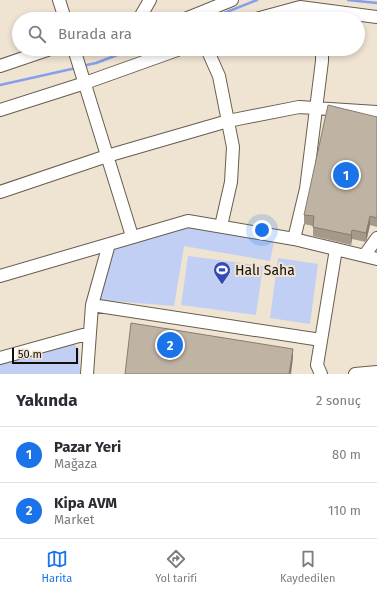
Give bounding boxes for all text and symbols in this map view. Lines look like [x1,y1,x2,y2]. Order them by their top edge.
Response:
search box [12,12,365,56]
icon: search [26,23,48,45]
text: Burada ara [58,25,132,43]
pin: 1 [333,160,359,190]
your location [252,220,272,240]
sports icon: Halı Saha [212,260,232,285]
place label: Halı Saha [235,262,295,279]
pin: 2 [157,330,183,360]
scale bar [12,346,78,365]
text: 50 m [18,348,42,361]
text: Yakında [16,390,77,411]
text: 2 sonuç [316,393,361,408]
text: Pazar Yeri [54,438,121,456]
text: 1 [26,447,32,462]
text: 80 m [332,447,361,462]
text: Mağaza [54,456,97,471]
text: Kipa AVM [54,494,117,512]
text: 2 [26,503,32,518]
text: 110 m [328,503,361,518]
text: Market [54,512,95,527]
tab: Harita [41,548,72,585]
tab: Yol tarifi [155,548,197,585]
tab: Kaydedilen [280,548,336,585]

